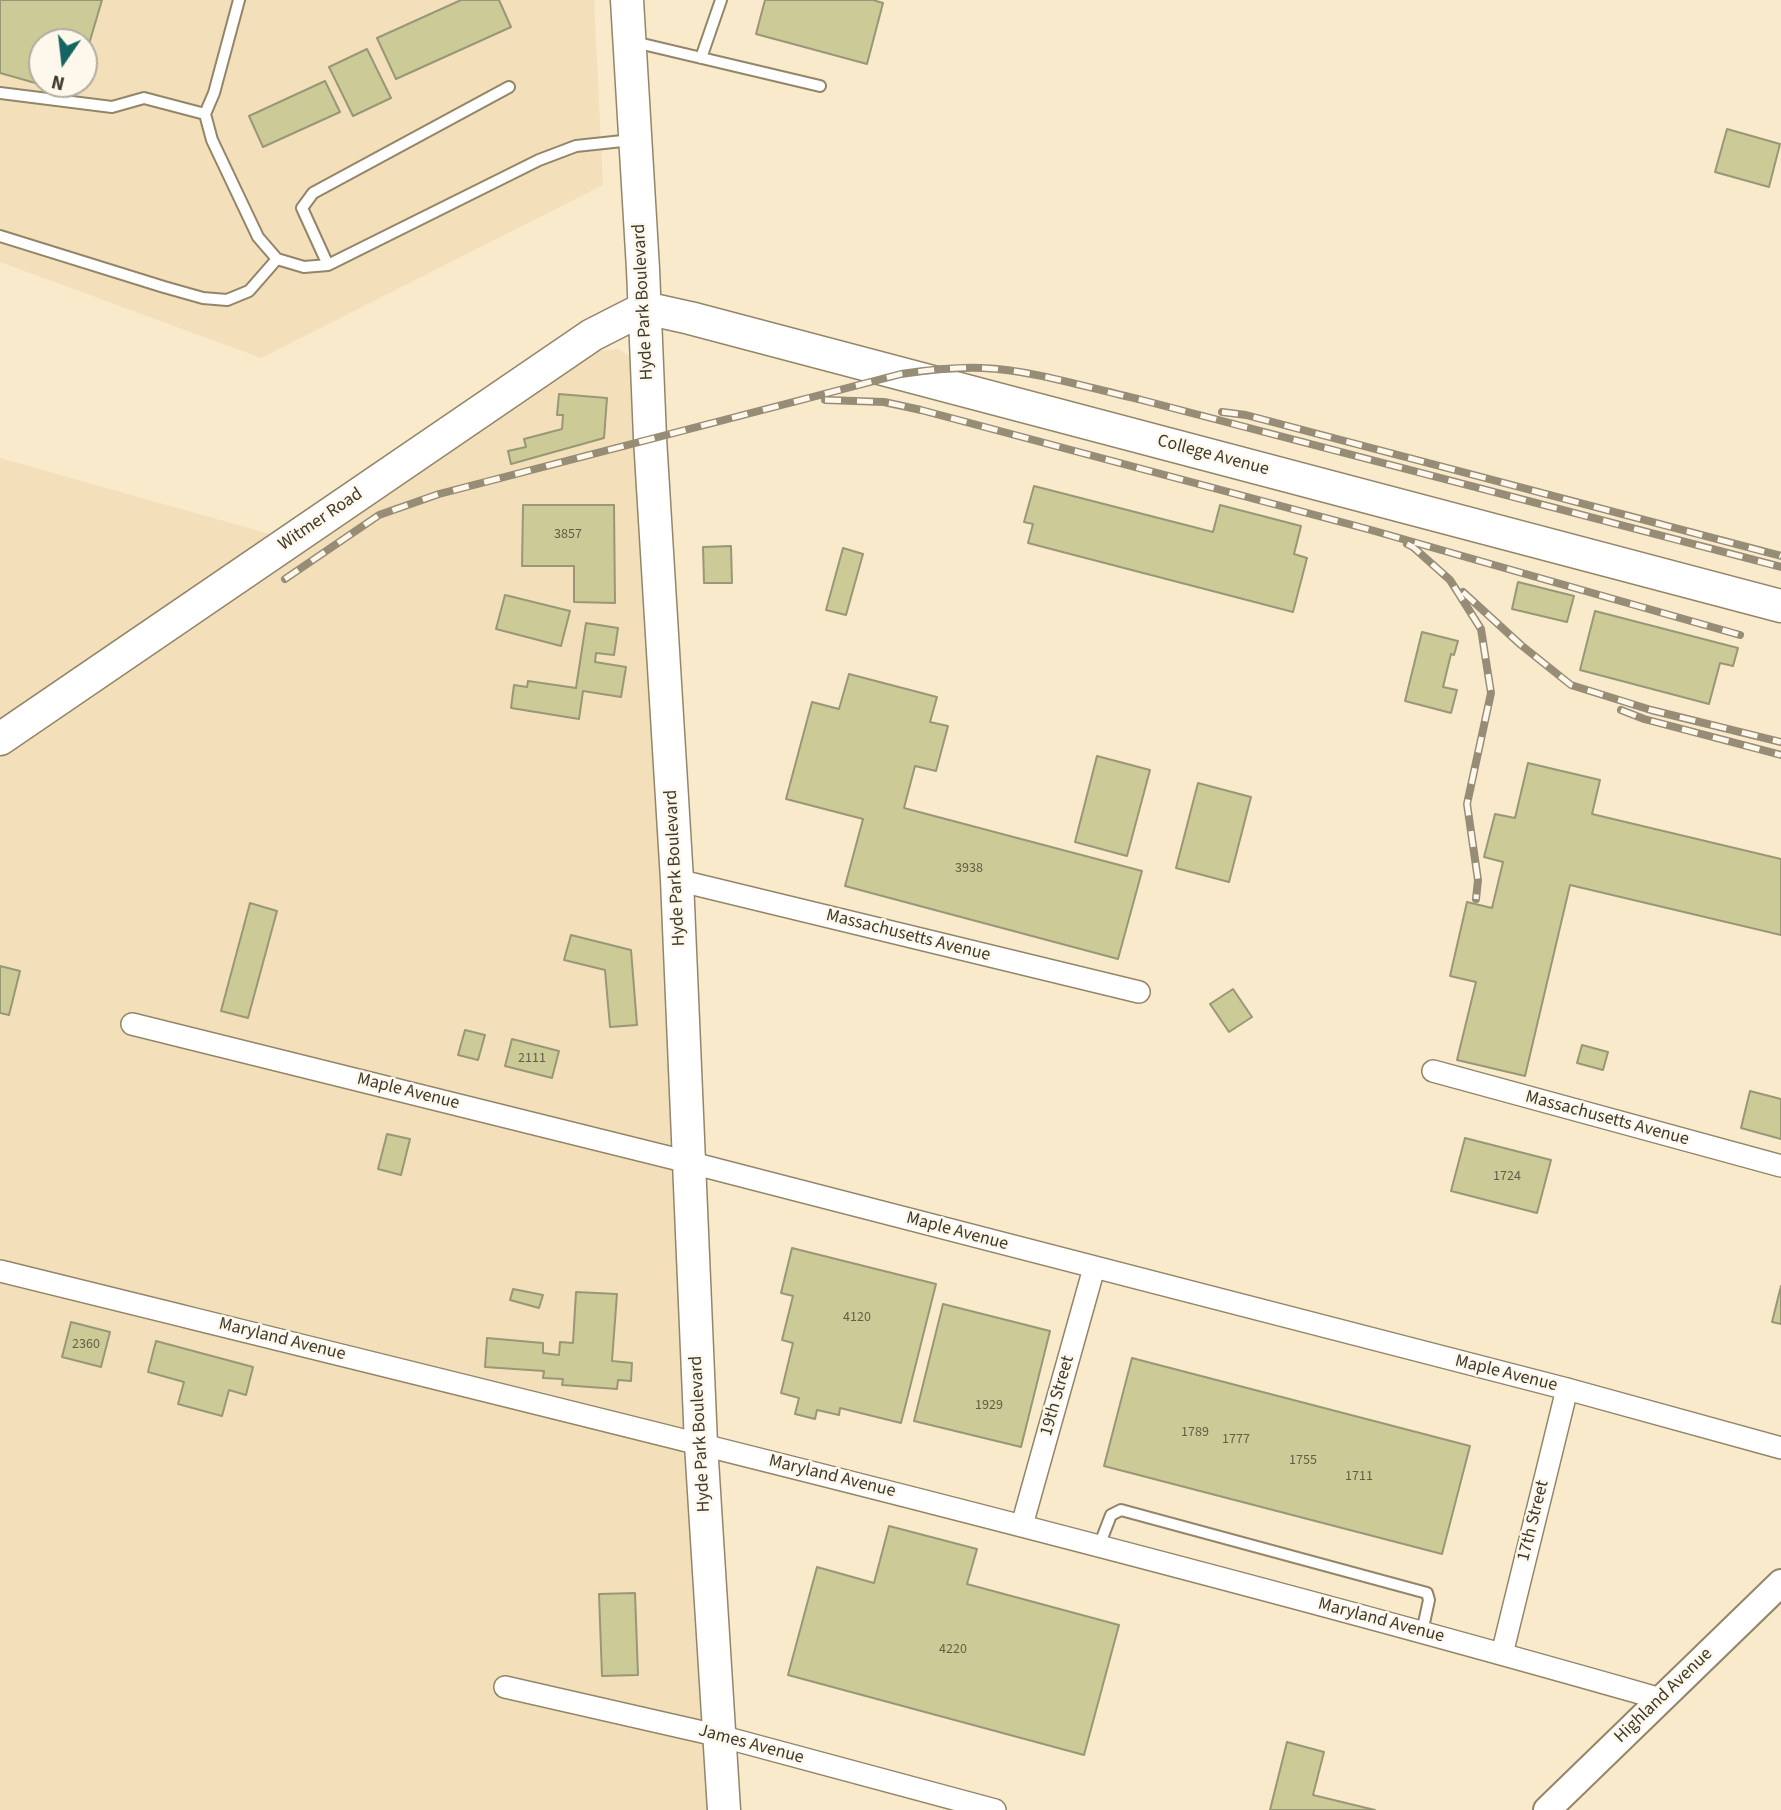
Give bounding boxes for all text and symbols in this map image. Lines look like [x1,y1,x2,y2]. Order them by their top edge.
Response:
north arrow [28,28,98,98]
text: N [49,67,68,97]
street label: Hyde Park Boulevard [629,223,659,381]
street label: College Avenue [1155,431,1271,481]
street label: Witmer Road [275,484,367,556]
house number: 3857 [554,527,582,543]
street label: Hyde Park Boulevard [661,789,691,947]
house number: 3938 [955,861,983,877]
street label: Massachusetts Avenue [824,905,992,967]
house number: 2111 [518,1051,546,1067]
street label: Maple Avenue [355,1069,461,1115]
street label: Massachusetts Avenue [1523,1087,1691,1151]
house number: 1724 [1493,1169,1521,1185]
street label: Maple Avenue [904,1208,1010,1256]
house number: 4120 [843,1310,871,1326]
street label: Maryland Avenue [216,1314,348,1366]
house number: 2360 [72,1337,100,1353]
street label: Maple Avenue [1453,1351,1559,1397]
street label: 19th Street [1036,1353,1080,1439]
street label: Hyde Park Boulevard [686,1355,716,1513]
house number: 1929 [975,1398,1003,1414]
house number: 1789 [1181,1425,1209,1441]
house number: 1777 [1222,1432,1250,1448]
street label: Maryland Avenue [766,1451,898,1503]
house number: 1755 [1289,1453,1317,1469]
house number: 1711 [1345,1469,1373,1485]
street label: 17th Street [1514,1478,1554,1564]
street label: Maryland Avenue [1315,1594,1447,1648]
house number: 4220 [939,1642,967,1658]
street label: Highland Avenue [1611,1644,1717,1748]
street label: James Avenue [696,1721,806,1769]

